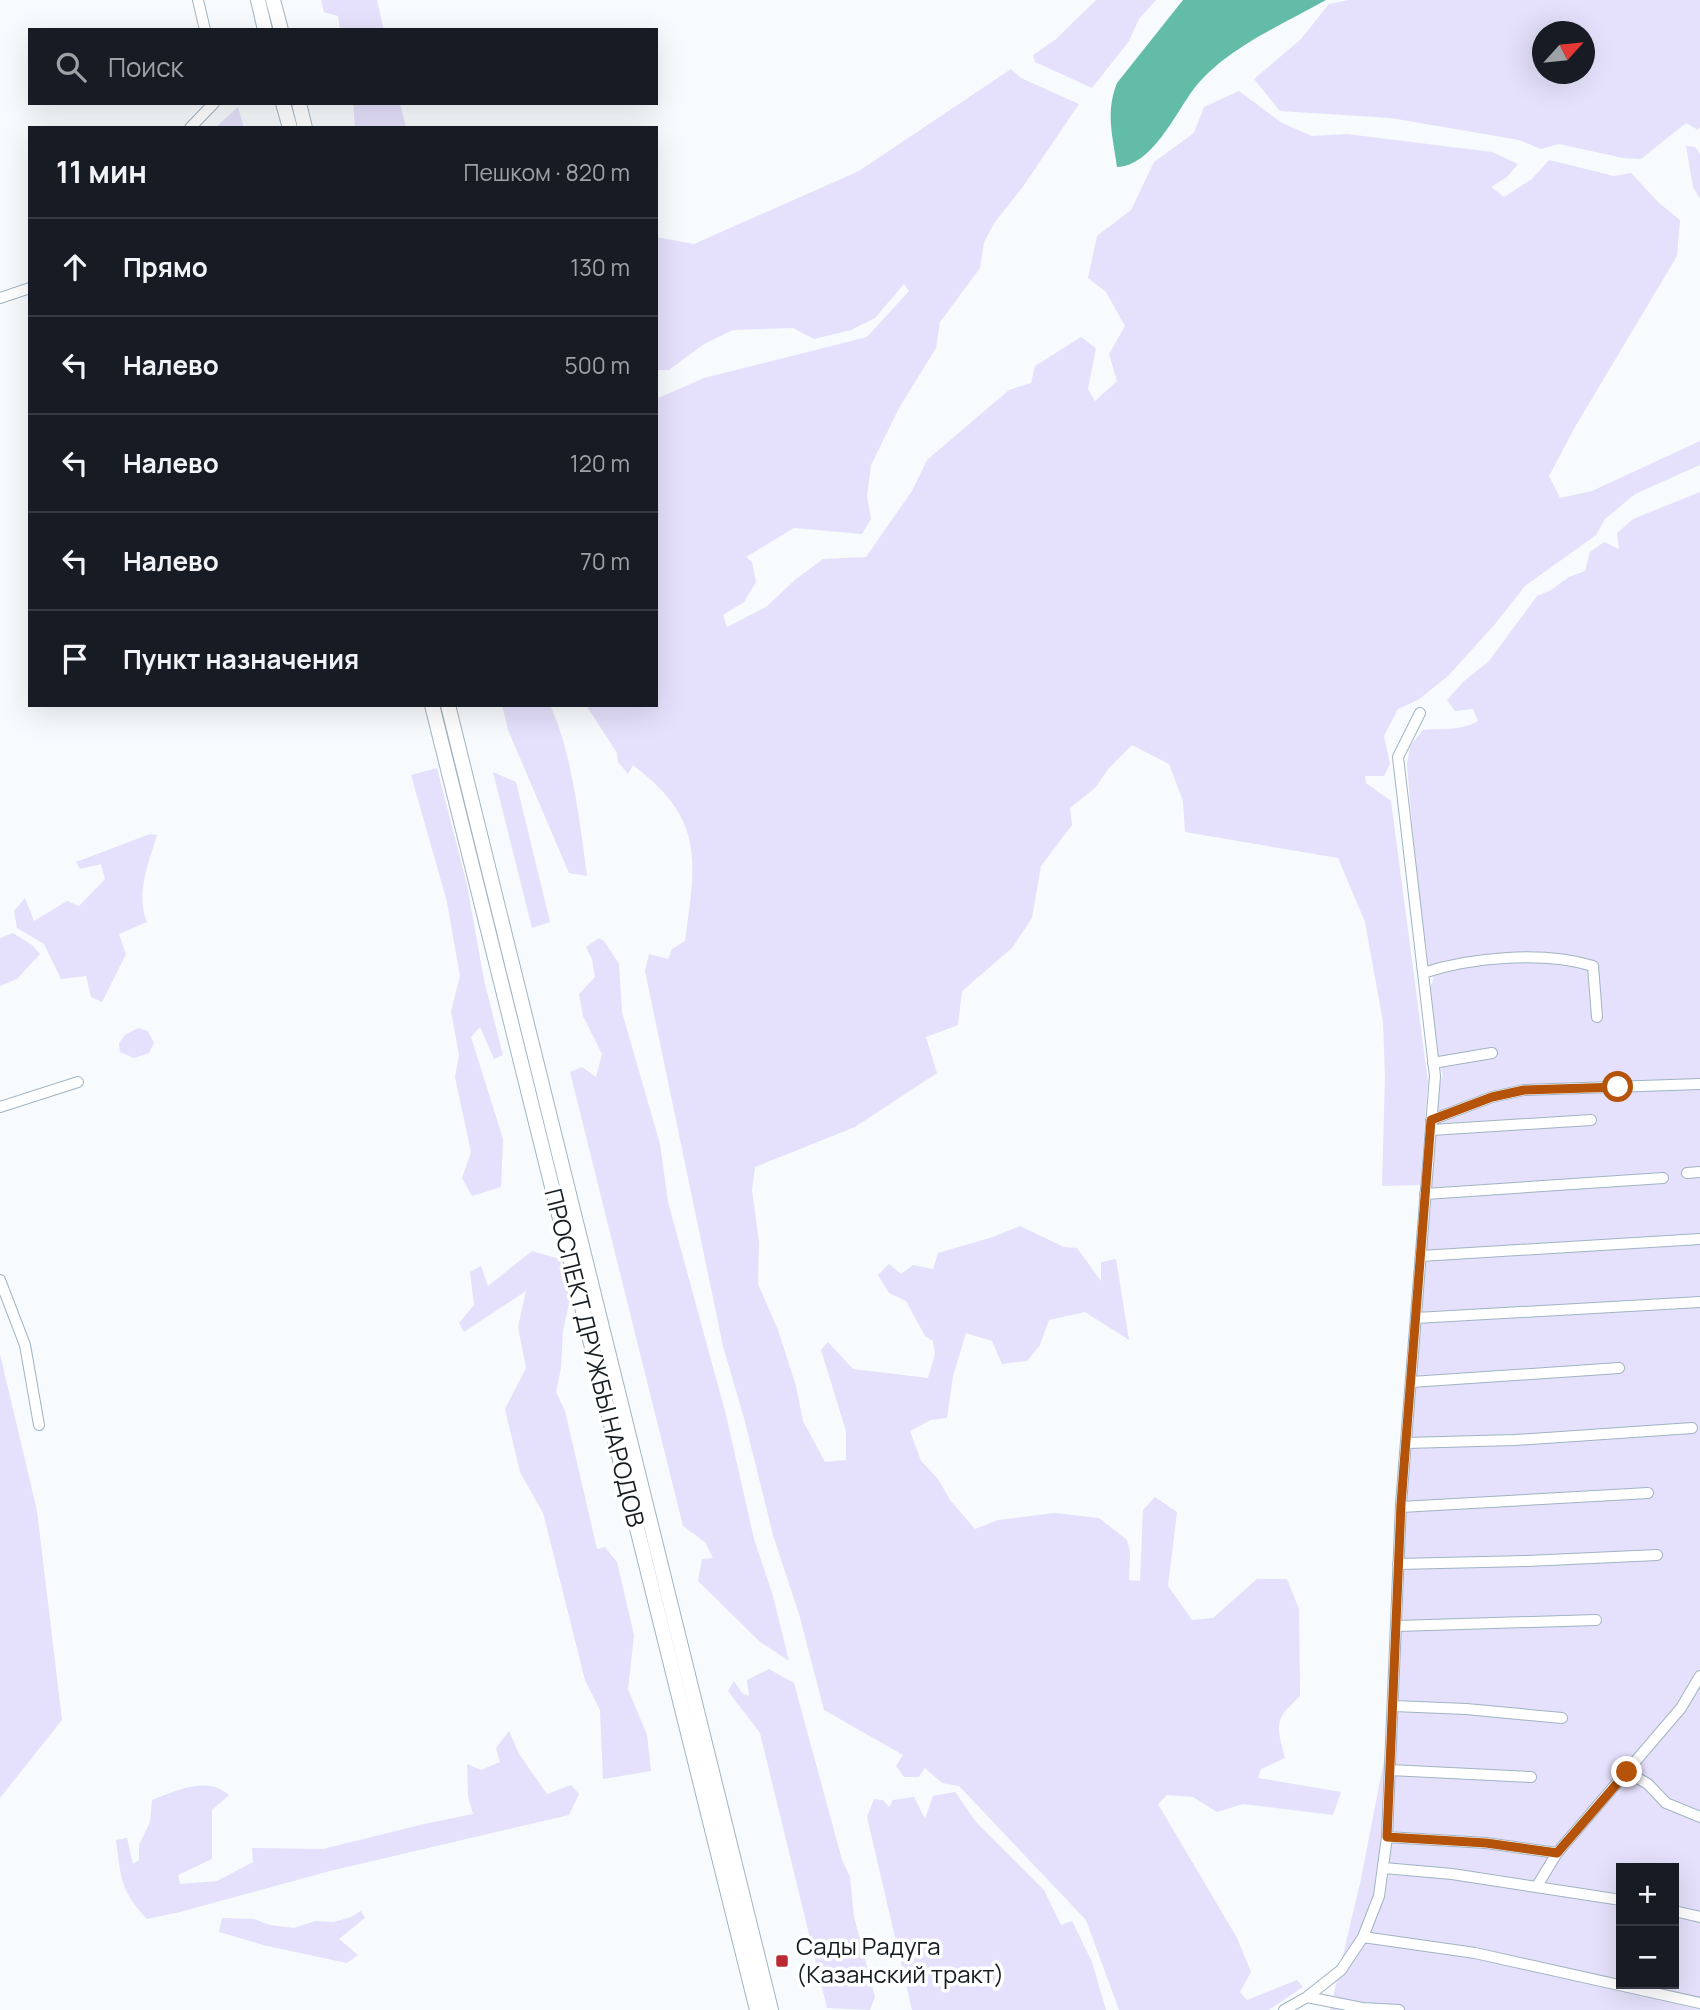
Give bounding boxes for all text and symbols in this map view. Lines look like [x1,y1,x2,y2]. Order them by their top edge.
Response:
north arrow [1532,21,1595,84]
search box [28,28,658,105]
icon: search [52,48,90,86]
text: Поиск [108,49,183,85]
text: 11 мин [56,151,147,192]
text: Пешком · 820 m [464,156,630,188]
icon: ahead [56,248,94,286]
text: Прямо [123,249,208,285]
text: 130 m [570,251,630,283]
icon: left [56,346,94,384]
text: Налево [123,347,219,383]
text: 500 m [565,349,630,381]
icon: left [56,444,94,482]
text: Налево [123,445,219,481]
text: 120 m [570,447,630,479]
icon: left [56,542,94,580]
text: Налево [123,543,219,579]
text: 70 m [580,545,630,577]
icon: arrive [56,640,94,678]
text: Пункт назначения [123,641,359,677]
route start [1602,1071,1633,1102]
street label: ПРОСПЕКТ ДРУЖБЫ НАРОДОВ [537,1185,654,1530]
route end [1611,1756,1642,1787]
map controls [1616,1863,1679,1989]
button: + [1616,1863,1679,1926]
button: − [1616,1926,1679,1989]
place label: Сады Радуга (Казанский тракт) [796,1929,1004,1990]
marker: Сады Радуга (Казанский тракт) [774,1953,790,1969]

